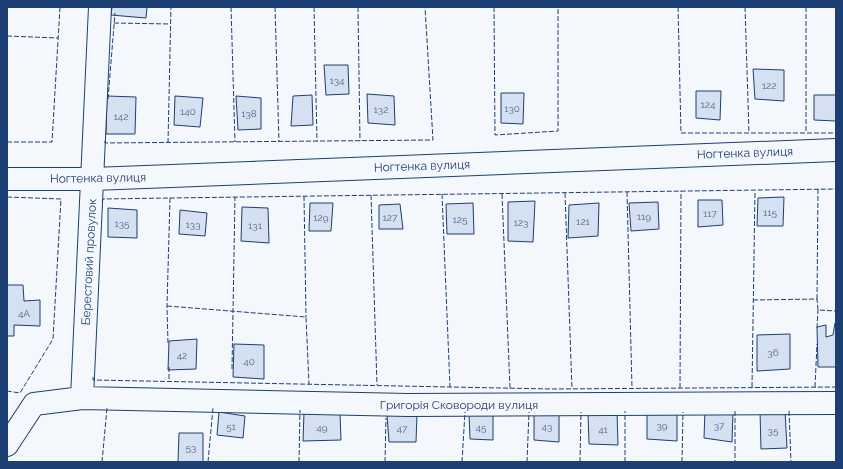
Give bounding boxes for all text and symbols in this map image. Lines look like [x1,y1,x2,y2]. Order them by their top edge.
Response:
house number: 134 [329,75,345,86]
house number: 122 [762,80,776,91]
house number: 124 [701,99,716,110]
house number: 130 [504,103,520,114]
house number: 132 [374,104,388,115]
house number: 140 [180,106,196,117]
house number: 138 [241,108,257,119]
house number: 142 [114,111,128,122]
street label: Ногтенка вулиця [697,144,793,162]
street label: Ногтенка вулиця [374,157,470,175]
street label: Ногтенка вулиця [50,170,146,186]
street label: Берестовий провулок [79,198,99,326]
house number: 115 [763,207,778,218]
house number: 117 [703,208,718,219]
house number: 119 [637,211,651,222]
house number: 129 [313,212,329,223]
house number: 127 [383,212,398,223]
house number: 125 [453,214,468,225]
house number: 121 [576,216,591,227]
house number: 123 [514,217,528,228]
house number: 135 [114,218,130,229]
house number: 133 [186,219,200,230]
house number: 131 [248,220,263,231]
house number: 4А [18,308,30,319]
house number: 36 [767,347,779,358]
house number: 42 [177,350,187,361]
house number: 40 [243,356,255,367]
street label: Григорія Сковороди вулиця [380,398,538,412]
house number: 39 [656,420,668,431]
house number: 37 [714,420,725,431]
house number: 51 [226,421,237,432]
house number: 43 [542,421,552,432]
house number: 49 [316,422,328,433]
house number: 45 [476,422,487,433]
house number: 47 [397,423,408,434]
house number: 41 [598,424,609,435]
house number: 35 [768,425,779,436]
house number: 53 [186,442,196,453]

